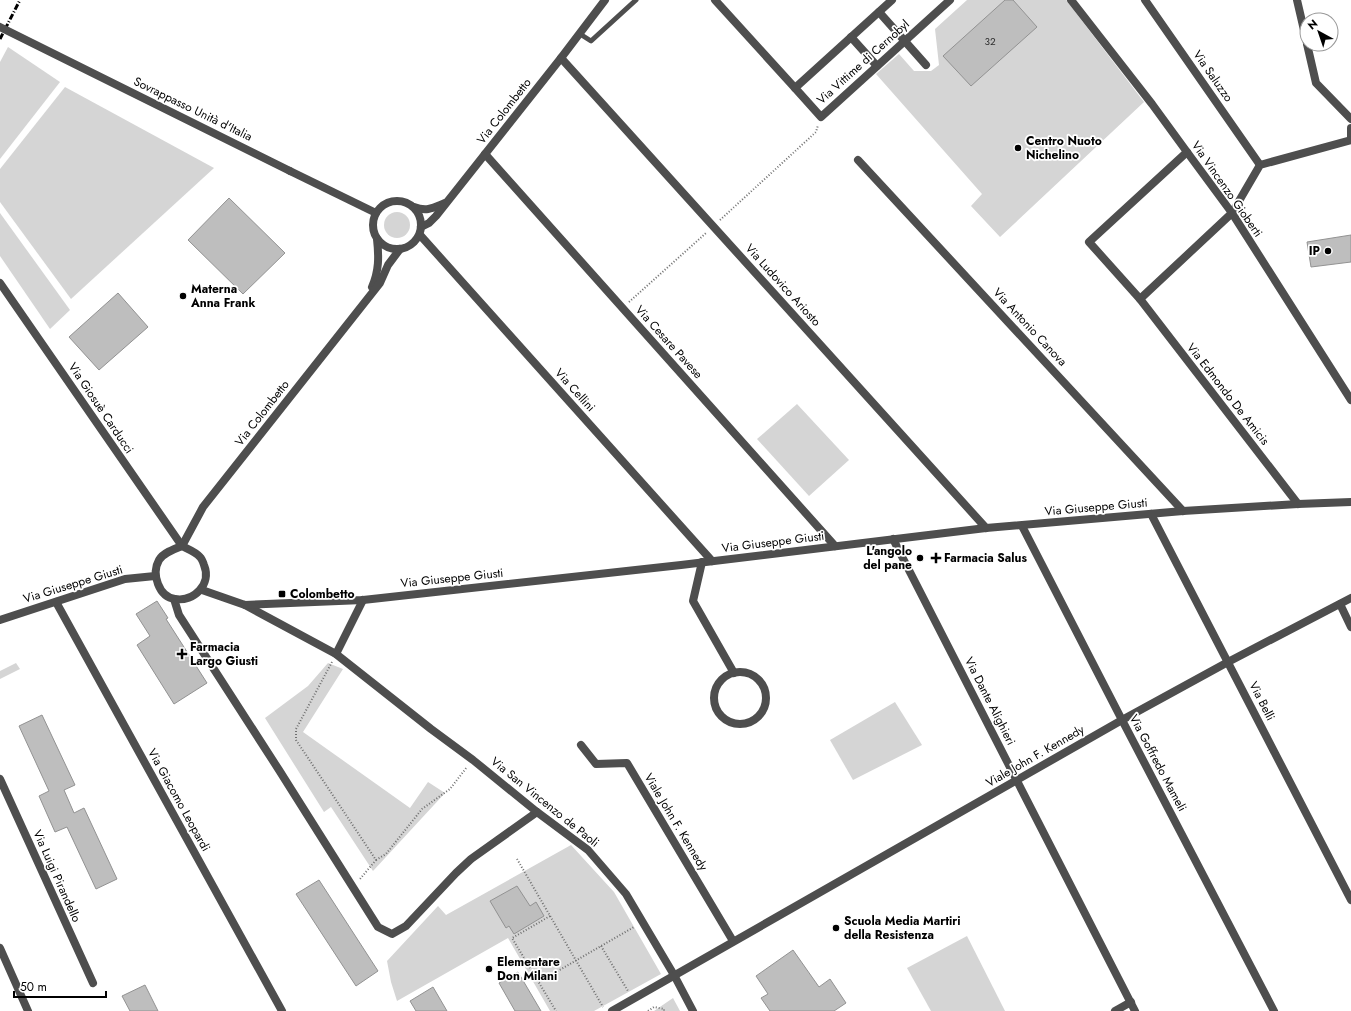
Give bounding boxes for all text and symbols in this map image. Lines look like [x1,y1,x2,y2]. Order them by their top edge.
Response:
north arrow [1299,12,1339,52]
street label: Via Vittime di Cernobyl [813,15,913,109]
text: N [1304,15,1321,33]
house number: 32 [984,34,996,49]
street label: Via Saluzzo [1189,46,1238,106]
street label: Sovrappasso Unità d'Italia [131,72,256,146]
street label: Via Colombetto [473,74,536,148]
place label: Centro Nuoto Nichelino [1026,132,1102,164]
street label: Via Vincenzo Gioberti [1187,137,1267,241]
marker: Centro Nuoto Nichelino [1013,143,1023,153]
street label: Via Ludovico Ariosto [741,240,825,330]
place label: IP [1309,242,1321,260]
marker: IP [1323,246,1333,256]
place label: Materna Anna Frank [190,280,255,312]
street label: Via Antonio Canova [989,284,1071,370]
marker: Materna Anna Frank [178,291,188,301]
street label: Via Cesare Pavese [631,301,707,383]
street label: Via Edmondo De Amicis [1182,339,1274,449]
street label: Via Giosuè Carducci [64,359,138,457]
street label: Via Cellini [551,364,599,416]
street label: Via Colombetto [231,376,294,450]
street label: Via Giuseppe Giusti [1044,494,1148,520]
street label: Via Giuseppe Giusti [721,527,825,557]
place label: L'angolo del pane [863,542,912,574]
place label: Farmacia Salus [944,549,1027,567]
marker: L'angolo del pane [915,553,925,563]
marker: Farmacia Salus [931,553,941,563]
street label: Via Giuseppe Giusti [21,560,125,608]
street label: Via Giuseppe Giusti [400,564,504,592]
place label: Colombetto [290,585,355,603]
marker: Colombetto [277,589,287,599]
place label: Farmacia Largo Giusti [190,638,258,670]
marker: Farmacia Largo Giusti [177,649,187,659]
street label: Via Dante Alighieri [960,654,1020,748]
street label: Via Belli [1244,678,1280,724]
street label: Via Goffredo Mameli [1125,711,1191,815]
street label: Viale John F. Kennedy [982,720,1088,792]
street label: Via Giacomo Leopardi [143,745,215,855]
street label: Via San Vincenzo de Paoli [487,753,603,851]
street label: Viale John F. Kennedy [640,770,713,875]
street label: Via Luigi Pirandello [29,827,86,926]
place label: Scuola Media Martiri della Resistenza [844,912,961,944]
marker: Scuola Media Martiri della Resistenza [831,923,841,933]
place label: Elementare Don Milani [497,953,560,985]
marker: Elementare Don Milani [484,964,494,974]
scale bar [14,973,106,999]
text: 50 m [20,978,47,996]

